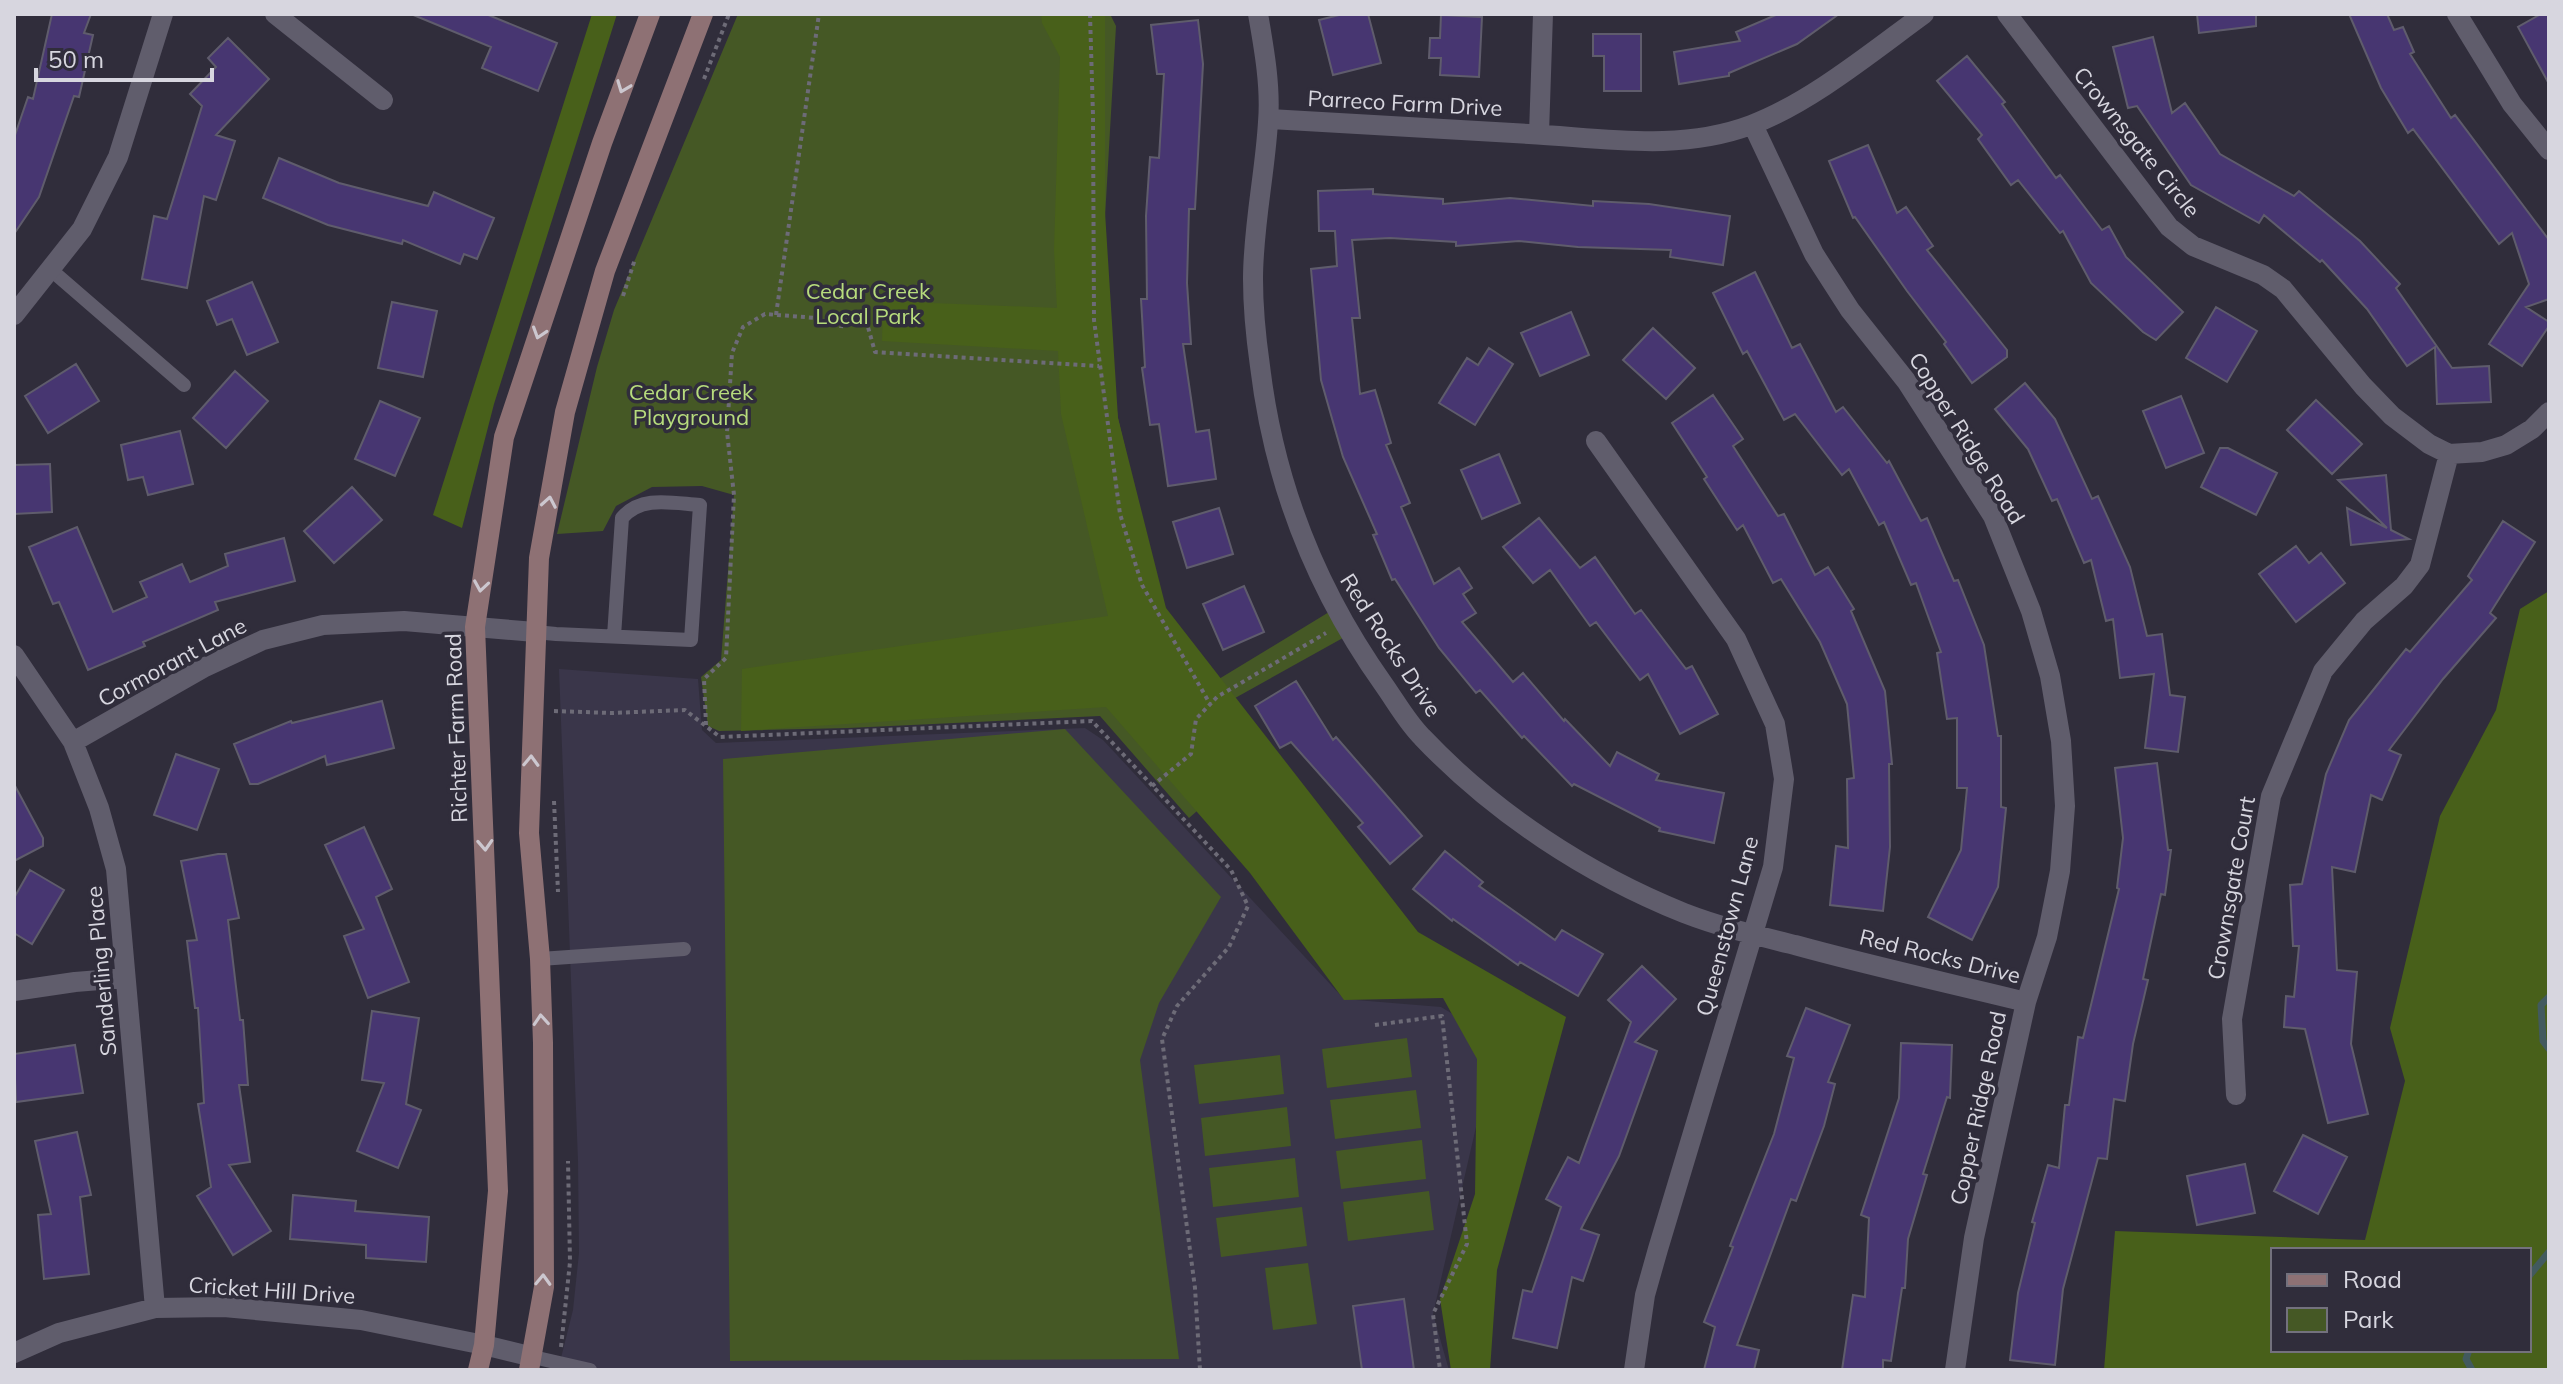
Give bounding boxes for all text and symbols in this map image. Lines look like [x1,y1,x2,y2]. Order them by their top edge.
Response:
scale bar [36,32,212,82]
text: 50 m [48,44,104,74]
street label: Crownsgate Circle [2068,61,2206,223]
one-way arrow [616,79,633,93]
street label: Parreco Farm Drive [1307,84,1503,122]
park label: Cedar Creek Local Park [806,277,931,330]
one-way arrow [532,325,548,339]
street label: Copper Ridge Road [1903,347,2031,529]
park label: Cedar Creek Playground [629,378,754,431]
one-way arrow [539,495,556,509]
street label: Red Rocks Drive [1334,568,1448,722]
one-way arrow [473,579,490,593]
street label: Cormorant Lane [93,611,251,713]
street label: Richter Farm Road [439,633,473,823]
one-way arrow [522,754,539,767]
street label: Crownsgate Court [2201,794,2261,982]
street label: Queenstown Lane [1690,833,1764,1019]
one-way arrow [476,839,493,852]
street label: Sanderling Place [80,885,122,1057]
street label: Red Rocks Drive [1856,922,2024,990]
street label: Copper Ridge Road [1944,1008,2012,1208]
one-way arrow [533,1013,550,1026]
legend [2271,1248,2531,1352]
text: Road [2343,1264,2402,1294]
street label: Cricket Hill Drive [188,1270,356,1310]
one-way arrow [535,1273,552,1286]
text: Park [2343,1304,2394,1334]

